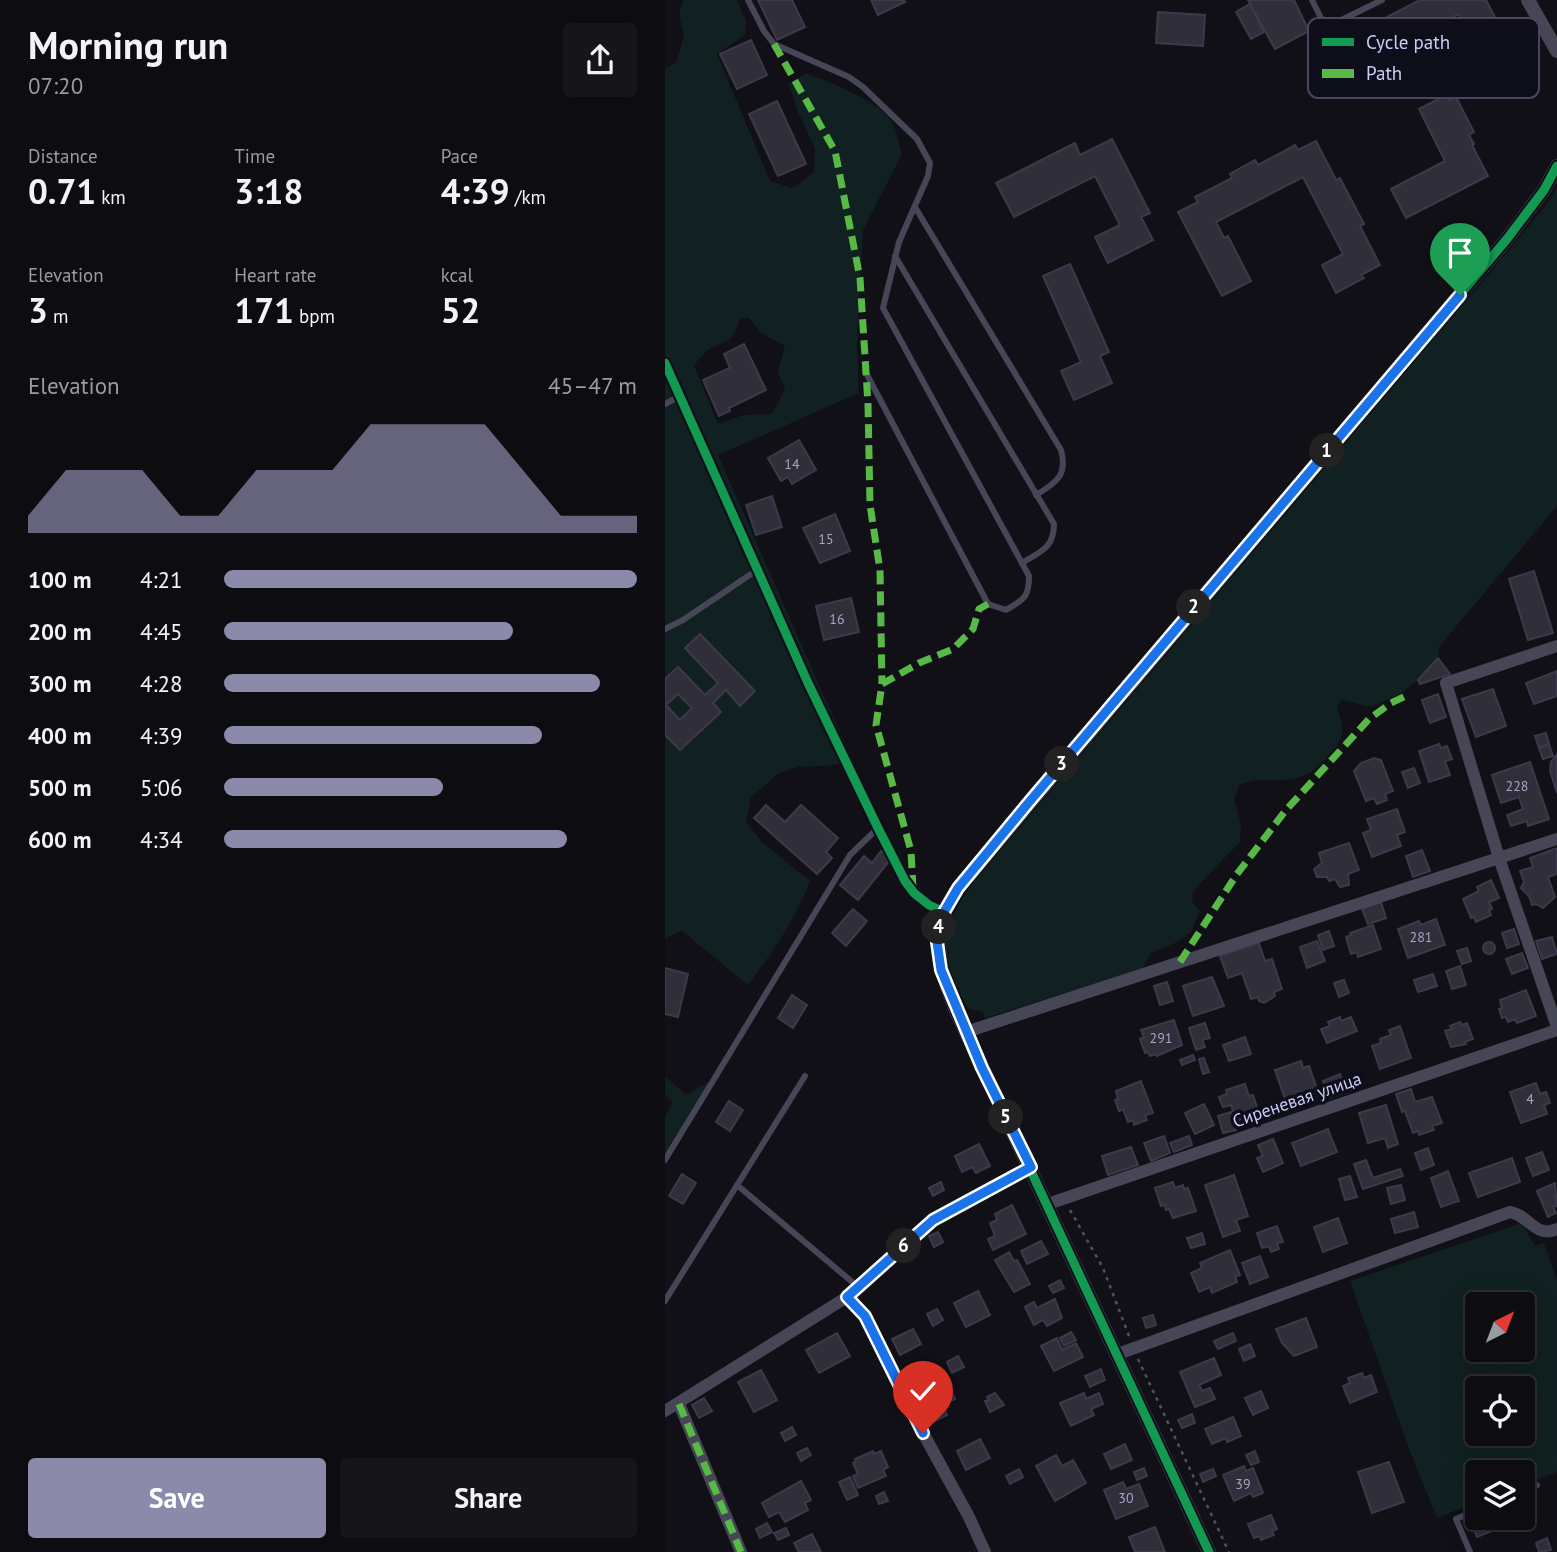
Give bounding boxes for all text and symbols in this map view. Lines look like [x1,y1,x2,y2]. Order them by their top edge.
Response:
legend [1308,18,1539,98]
text: Morning run [28,20,228,69]
button: share [563,23,637,97]
text: Cycle path [1366,30,1450,54]
text: Path [1366,61,1402,85]
text: 07:20 [28,71,83,100]
text: Distance [28,144,98,168]
text: Time [234,144,275,168]
text: Pace [441,144,478,168]
text: 0.71 [28,168,96,214]
text: 3:18 [234,168,303,214]
text: 4:39 [441,168,510,214]
text: km [96,185,126,209]
text: /km [510,185,546,209]
pin [1430,223,1490,295]
icon: arrive [1441,234,1479,272]
text: Elevation [28,263,104,287]
text: Heart rate [234,263,316,287]
text: kcal [441,263,473,287]
text: 3 [28,287,48,333]
text: 171 [234,287,294,333]
text: 52 [441,287,480,333]
text: m [48,304,68,328]
text: bpm [294,304,335,328]
text: Elevation [28,371,120,400]
text: 45–47 m [548,371,637,400]
pin: 1 [1309,434,1345,468]
text: 1 [1321,438,1332,462]
house number: 14 [784,455,800,473]
house number: 15 [818,530,834,548]
text: 100 m [28,565,91,594]
text: 4:21 [140,565,183,594]
pin: 2 [1177,590,1211,624]
text: 2 [1188,594,1199,618]
house number: 16 [829,610,845,628]
text: 200 m [28,617,91,646]
text: 4:45 [140,617,183,646]
text: 300 m [28,669,91,698]
text: 4:28 [140,669,183,698]
text: 400 m [28,721,91,750]
text: 4:39 [140,721,183,750]
pin: 3 [1045,746,1079,782]
text: 3 [1056,751,1067,775]
text: 500 m [28,773,91,802]
text: 5:06 [140,773,183,802]
house number: 228 [1506,777,1528,795]
text: 600 m [28,825,91,854]
text: 4:34 [140,825,183,854]
pin: 4 [921,909,957,944]
text: 4 [933,914,944,938]
house number: 281 [1410,928,1432,946]
house number: 291 [1150,1029,1172,1047]
street label: Сиреневая улица [1229,1067,1364,1132]
house number: 4 [1526,1090,1534,1108]
pin: 5 [989,1100,1023,1134]
text: 5 [1000,1104,1011,1128]
pin: 6 [887,1228,921,1264]
text: 6 [898,1233,909,1257]
north arrow [1465,1292,1535,1362]
map controls [1465,1292,1535,1530]
pin [893,1361,953,1433]
icon: check [904,1372,942,1410]
button: locate [1465,1376,1535,1446]
button: Save [28,1458,326,1538]
button: Share [340,1458,637,1538]
button: layers [1465,1460,1535,1530]
house number: 39 [1235,1475,1251,1493]
house number: 30 [1118,1489,1134,1507]

